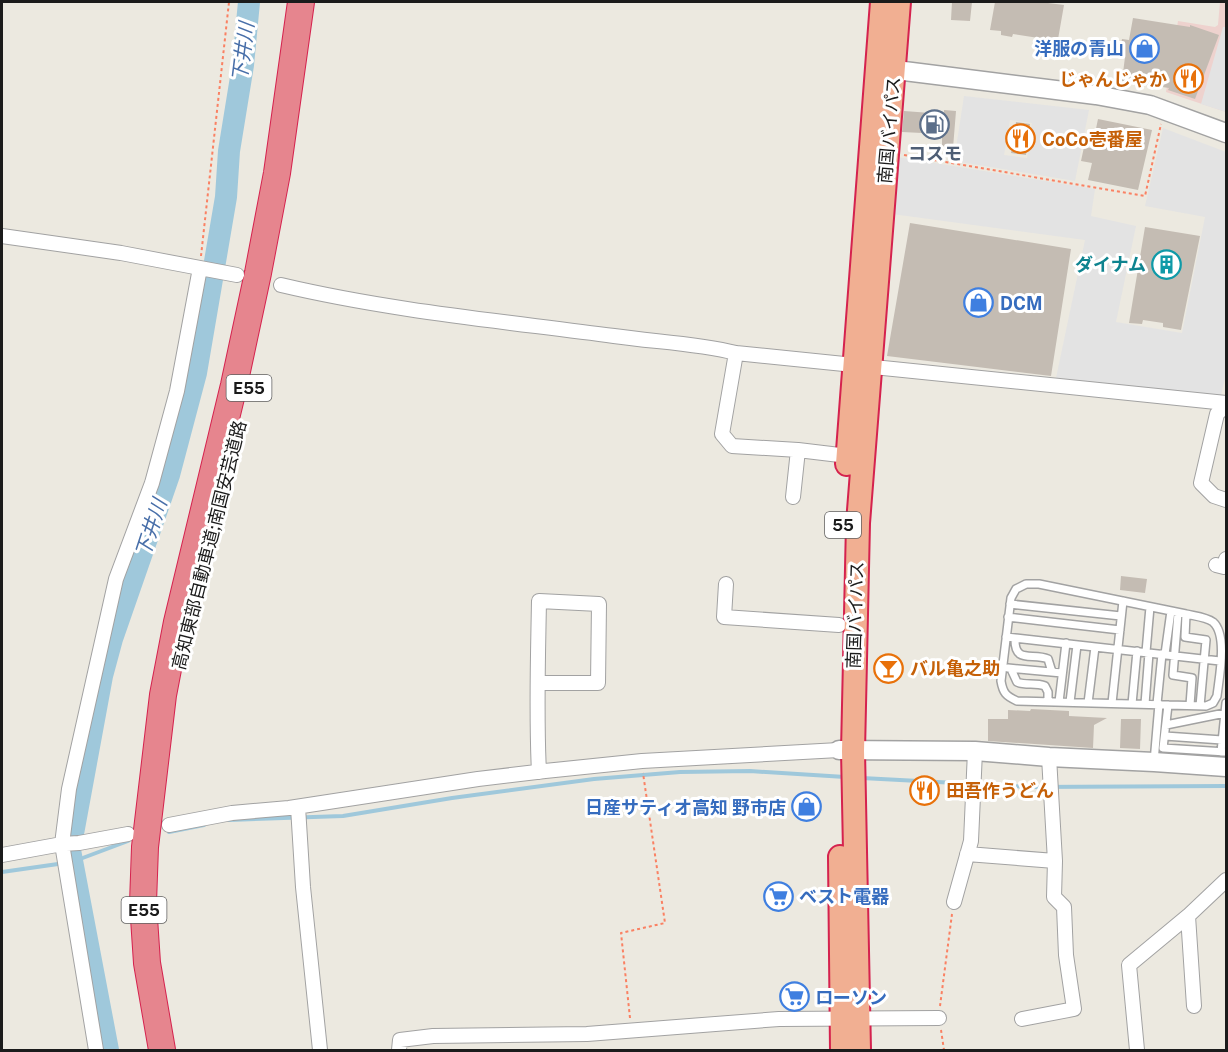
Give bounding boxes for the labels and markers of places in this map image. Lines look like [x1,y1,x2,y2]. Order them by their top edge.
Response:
shop icon: 洋服の青山 [1129,32,1161,64]
place label: 洋服の青山 [1034,38,1124,59]
restaurant icon: じゃんじゃか [1172,63,1204,95]
place label: じゃんじゃか [1059,69,1167,90]
fuel station icon: コスモ [919,108,951,140]
restaurant icon: CoCo壱番屋 [1005,123,1037,155]
place label: CoCo壱番屋 [1042,129,1143,150]
place label: コスモ [908,143,962,164]
building icon: ダイナム [1151,248,1183,280]
place label: ダイナム [1075,254,1146,275]
shop icon: DCM [963,287,995,319]
place label: DCM [1000,293,1042,314]
bar icon: バル亀之助 [873,652,905,684]
place label: バル亀之助 [910,658,1000,679]
restaurant icon: 田吾作うどん [909,774,941,806]
place label: 田吾作うどん [946,780,1054,801]
shop icon: 日産サティオ高知 野市店 [791,791,823,823]
place label: 日産サティオ高知 野市店 [585,797,786,818]
supermarket icon: ベスト電器 [762,880,794,912]
place label: ベスト電器 [799,886,889,907]
supermarket icon: ローソン [778,981,810,1013]
place label: ローソン [815,987,887,1008]

